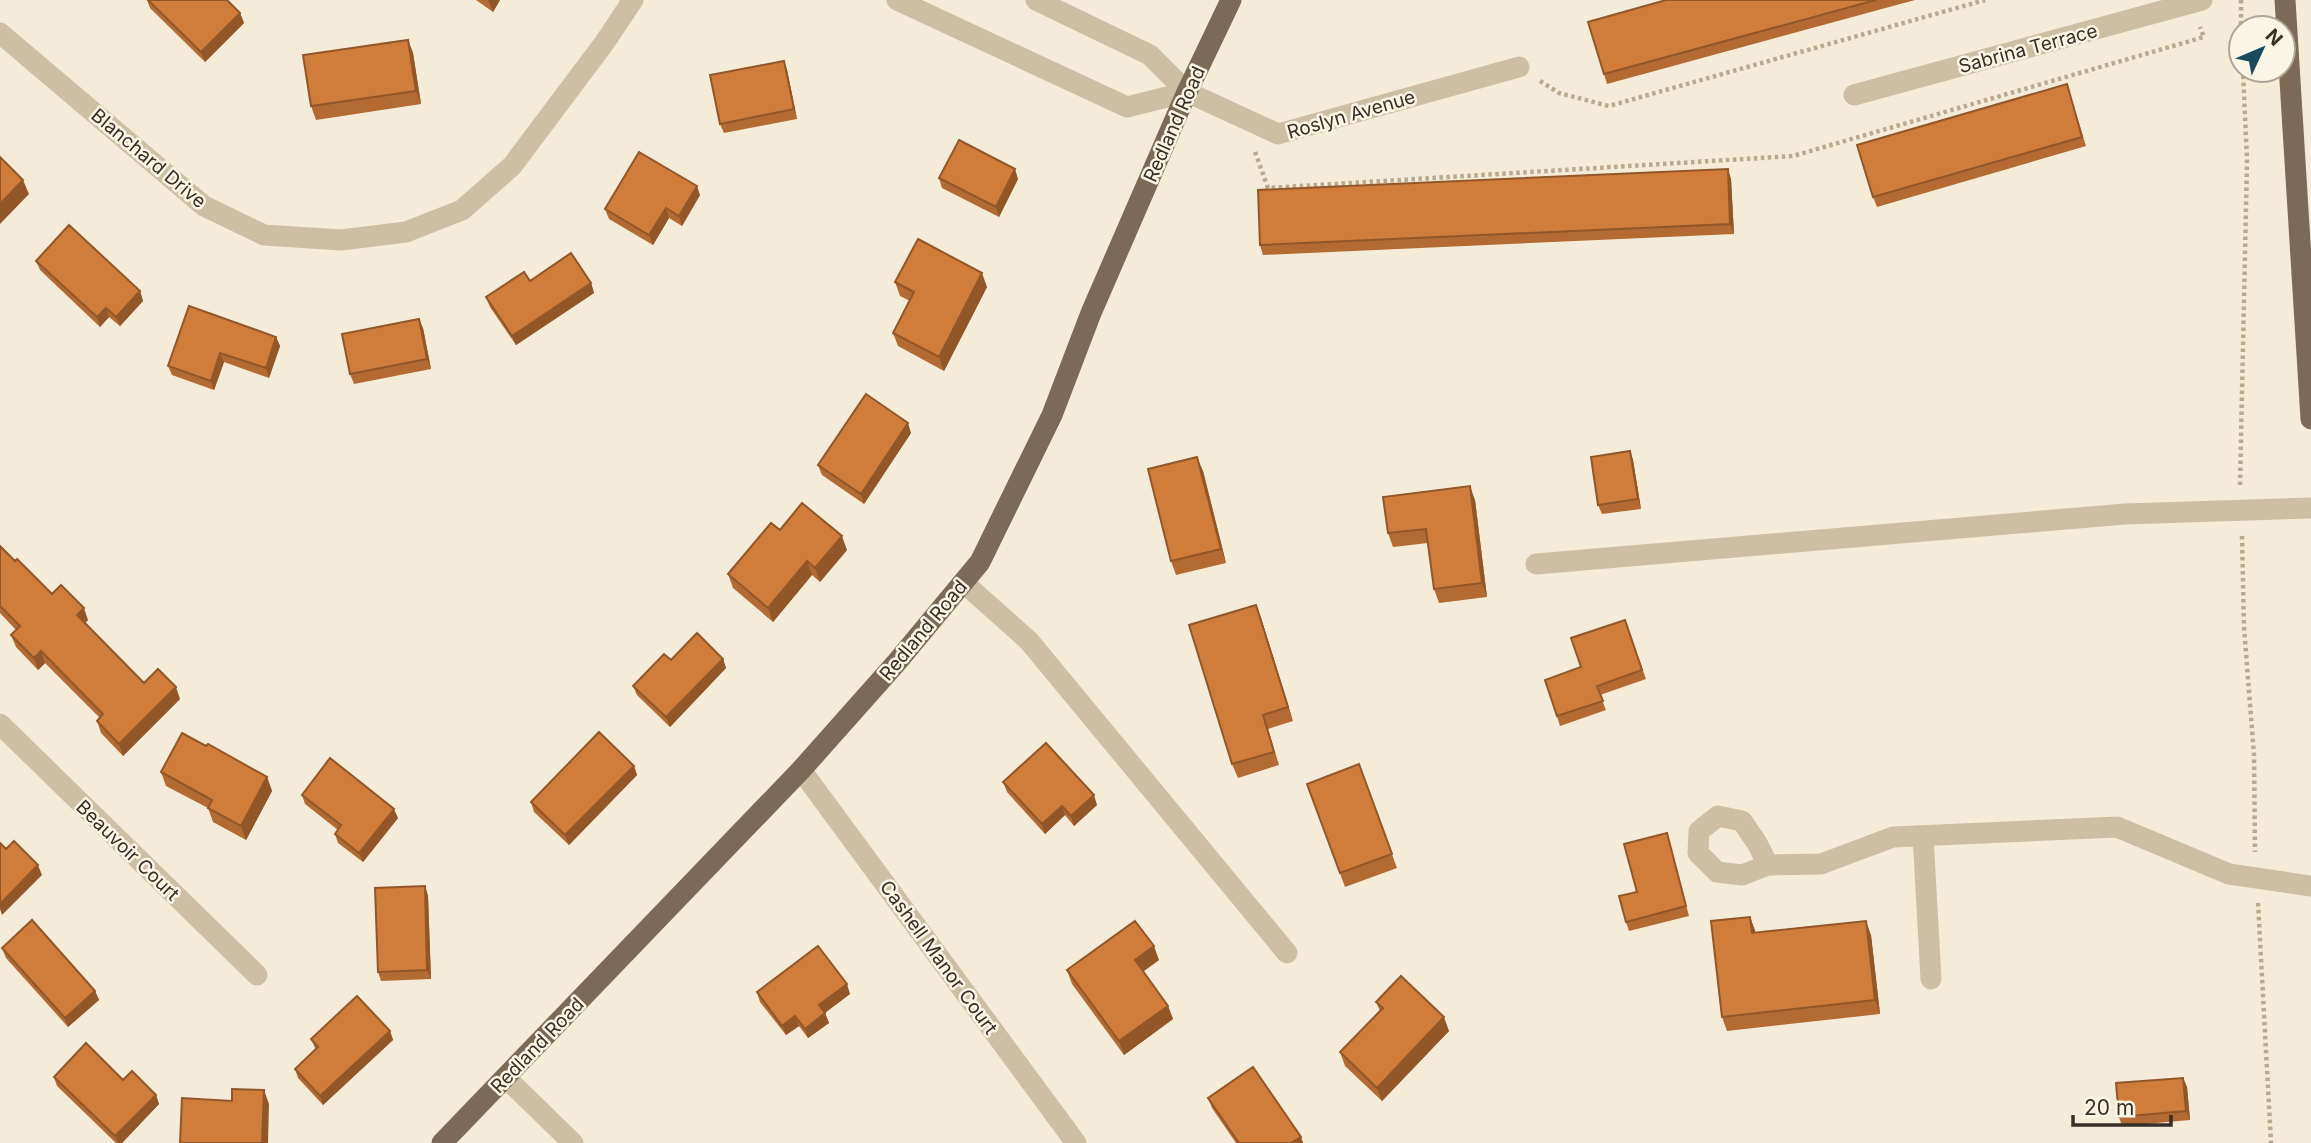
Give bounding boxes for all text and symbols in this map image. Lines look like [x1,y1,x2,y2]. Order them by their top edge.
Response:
north arrow [2227,14,2297,84]
street label: Sabrina Terrace [1956,19,2100,78]
text: N [2261,24,2287,51]
street label: Redland Road [1139,63,1210,186]
street label: Roslyn Avenue [1284,85,1418,144]
street label: Blanchard Drive [87,104,211,213]
street label: Redland Road [875,575,972,685]
street label: Beauvoir Court [71,795,184,905]
street label: Cashell Manor Court [875,876,1002,1039]
street label: Redland Road [486,993,589,1098]
scale bar [2073,1084,2171,1128]
text: 20 m [2084,1095,2134,1120]

